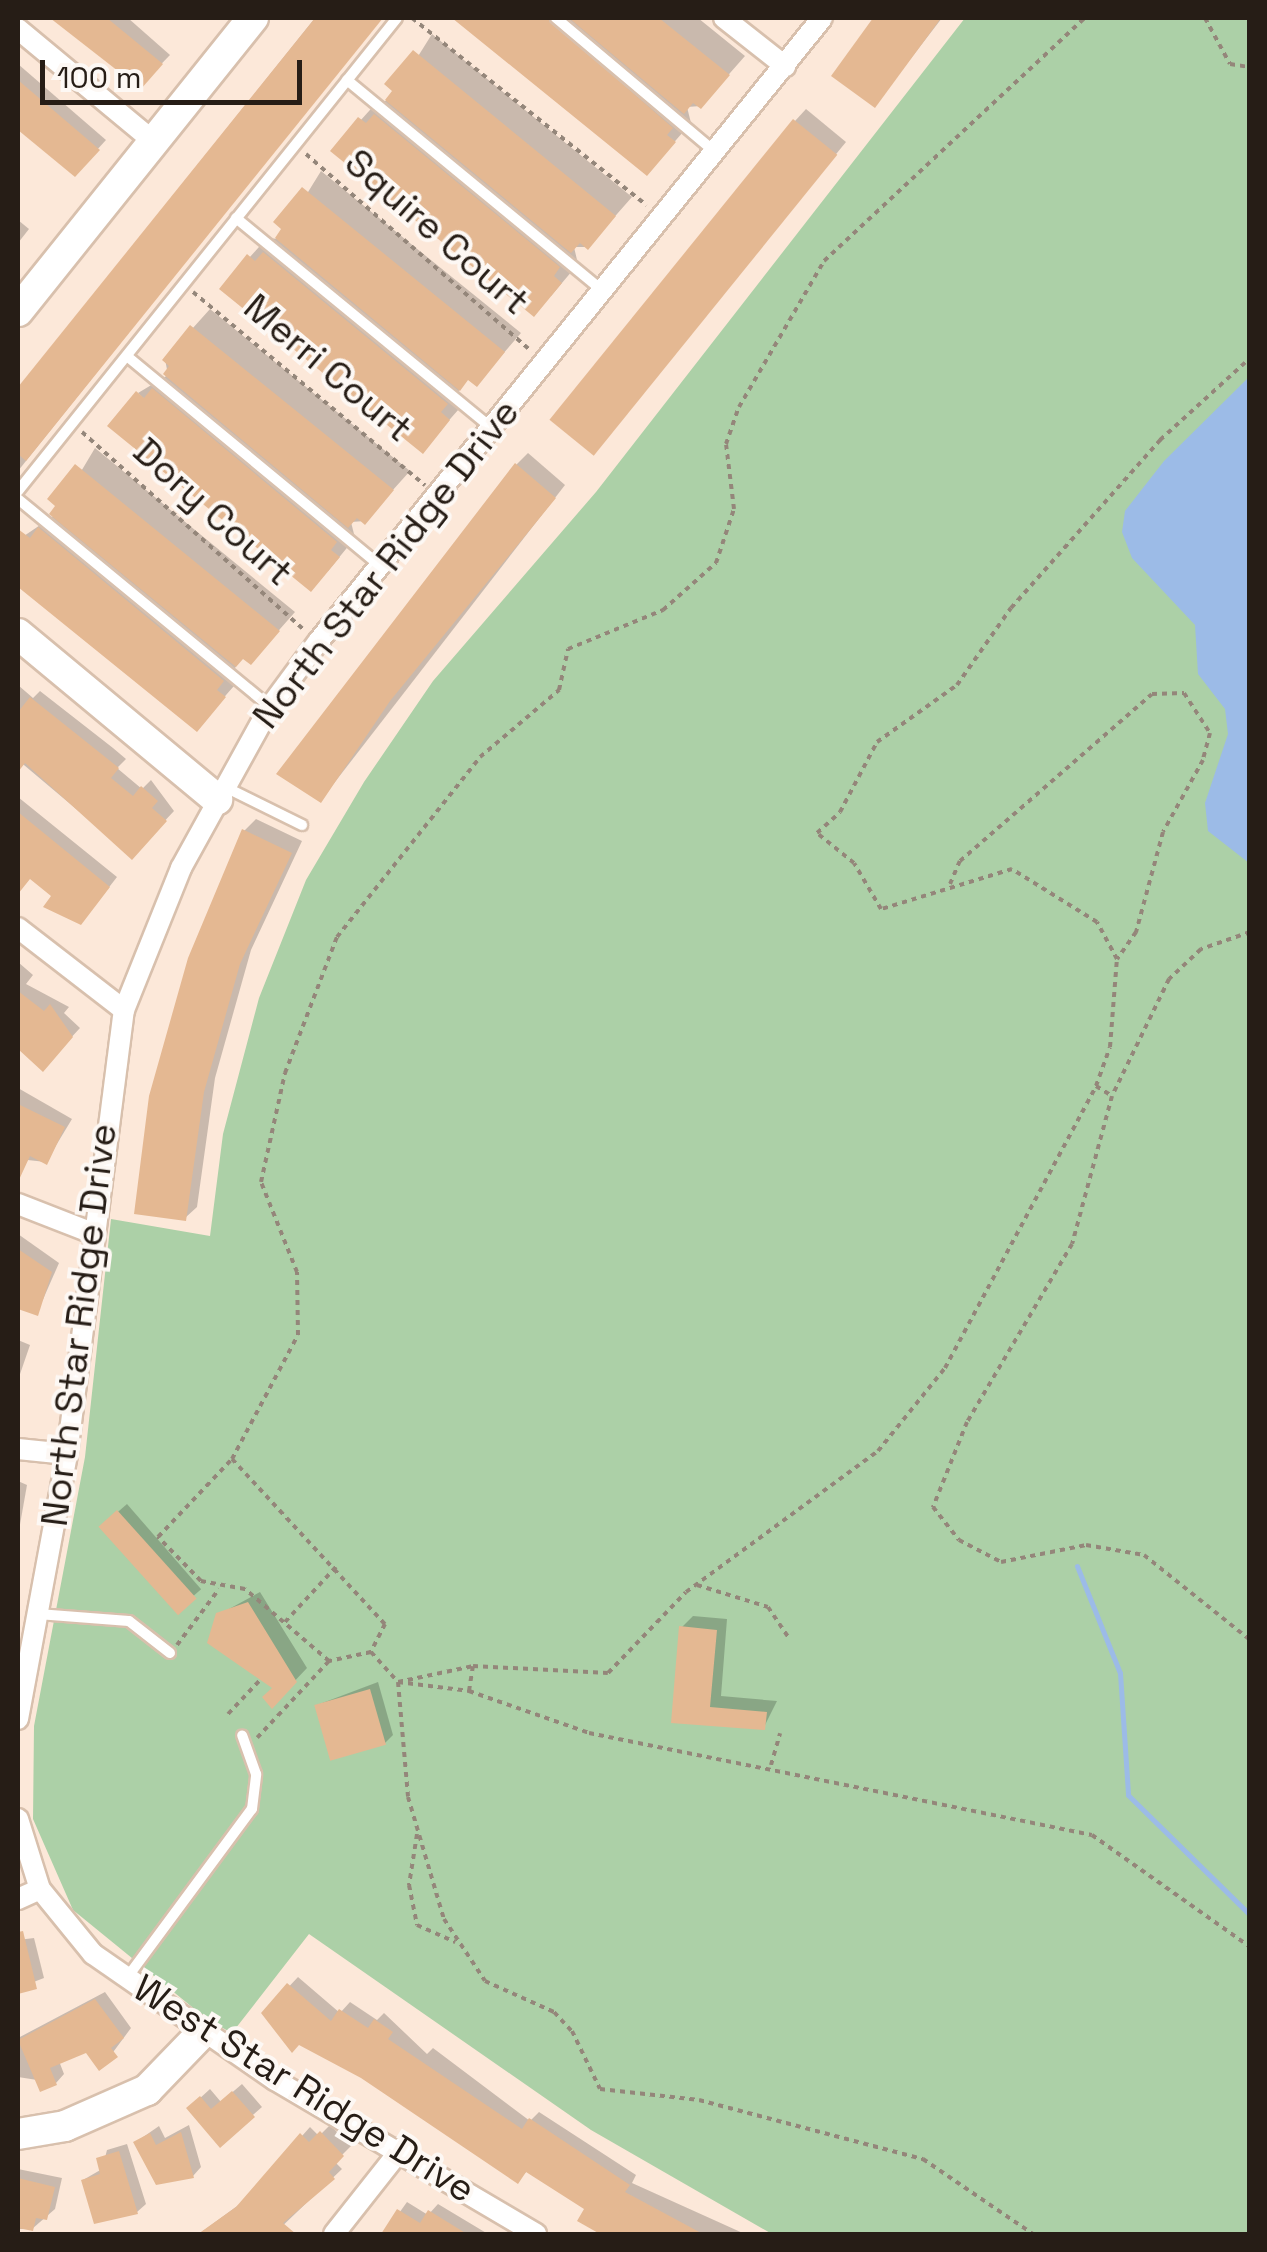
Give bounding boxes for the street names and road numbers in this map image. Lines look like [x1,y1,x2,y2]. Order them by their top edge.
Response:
street label: Squire Court [336,140,538,324]
street label: Merri Court [234,284,422,452]
street label: North Star Ridge Drive [243,390,529,738]
street label: Dory Court [124,428,302,596]
street label: North Star Ridge Drive [32,1121,126,1529]
street label: West Star Ridge Drive [125,1965,483,2213]

